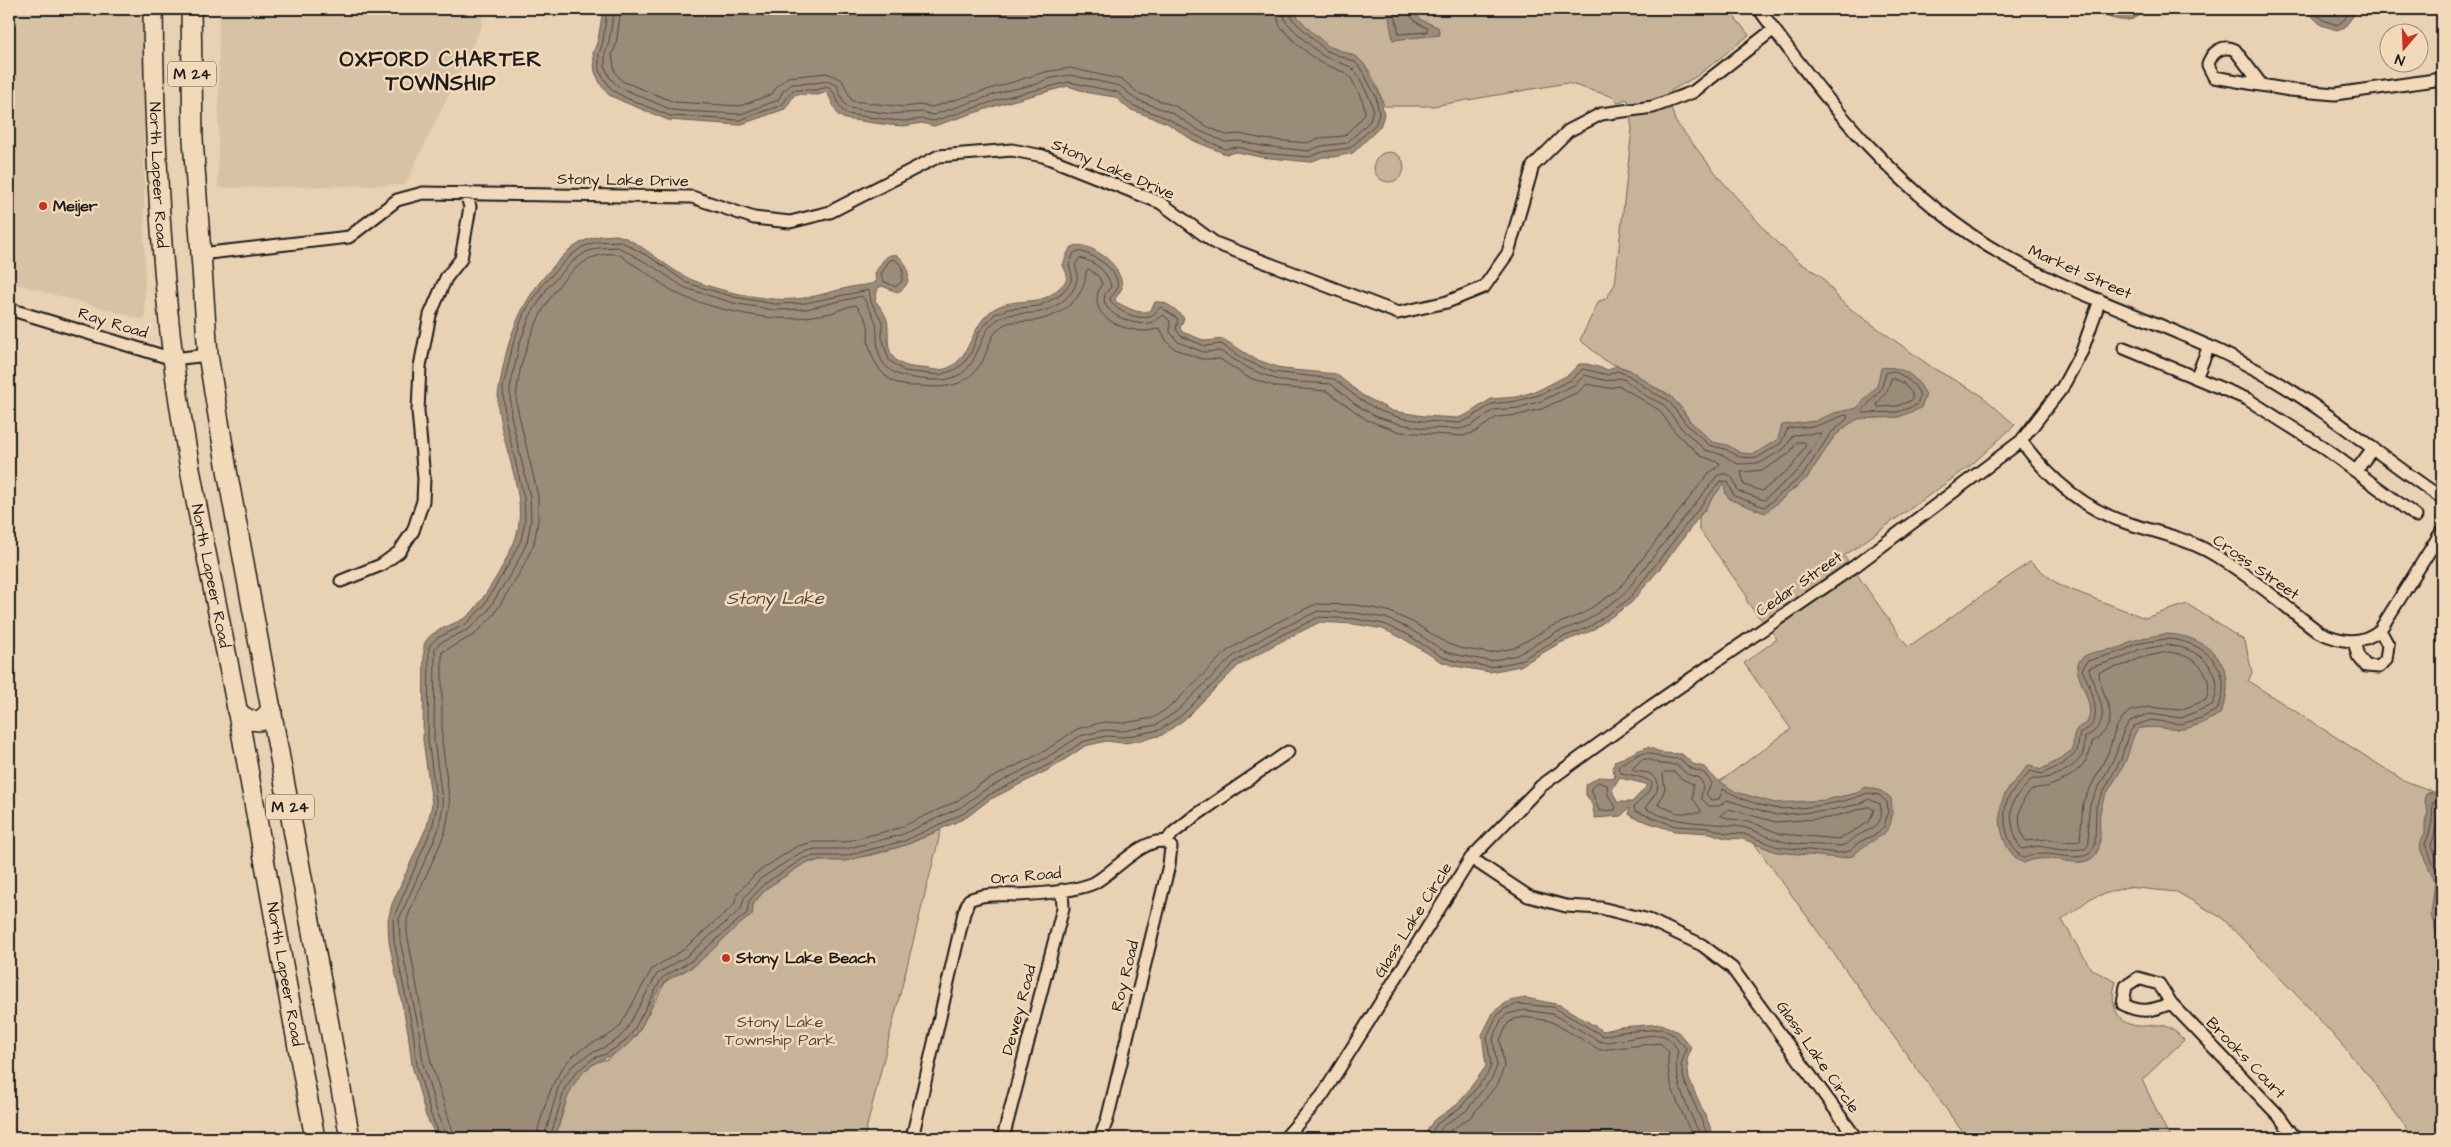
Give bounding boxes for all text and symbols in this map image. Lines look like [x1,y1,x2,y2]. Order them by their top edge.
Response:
north arrow [2378,22,2428,72]
district label: OXFORD CHARTER TOWNSHIP [340,45,542,98]
text: N [2392,48,2408,70]
road number: M 24 [168,62,216,86]
street label: North Lapeer Road [144,102,173,249]
street label: Stony Lake Drive [1048,133,1178,206]
street label: Stony Lake Drive [557,168,689,193]
place label: Meijer [53,195,98,217]
marker: Meijer [37,200,49,212]
street label: Market Street [2025,239,2136,305]
street label: Ray Road [75,302,150,345]
street label: North Lapeer Road [186,502,236,650]
street label: Cross Street [2208,529,2304,605]
street label: Cedar Street [1751,546,1847,622]
water label: Stony Lake [726,586,825,612]
road number: M 24 [266,794,314,820]
street label: Glass Lake Circle [1369,858,1458,982]
street label: Ora Road [990,862,1062,890]
street label: North Lapeer Road [261,900,309,1048]
street label: Roy Road [1106,938,1145,1014]
place label: Stony Lake Beach [735,947,876,970]
marker: Stony Lake Beach [720,952,732,964]
street label: Dewey Road [996,962,1043,1058]
street label: Glass Lake Circle [1771,997,1865,1118]
park label: Stony Lake Township Park [725,1011,835,1051]
street label: Brooks Court [2201,1012,2291,1104]

